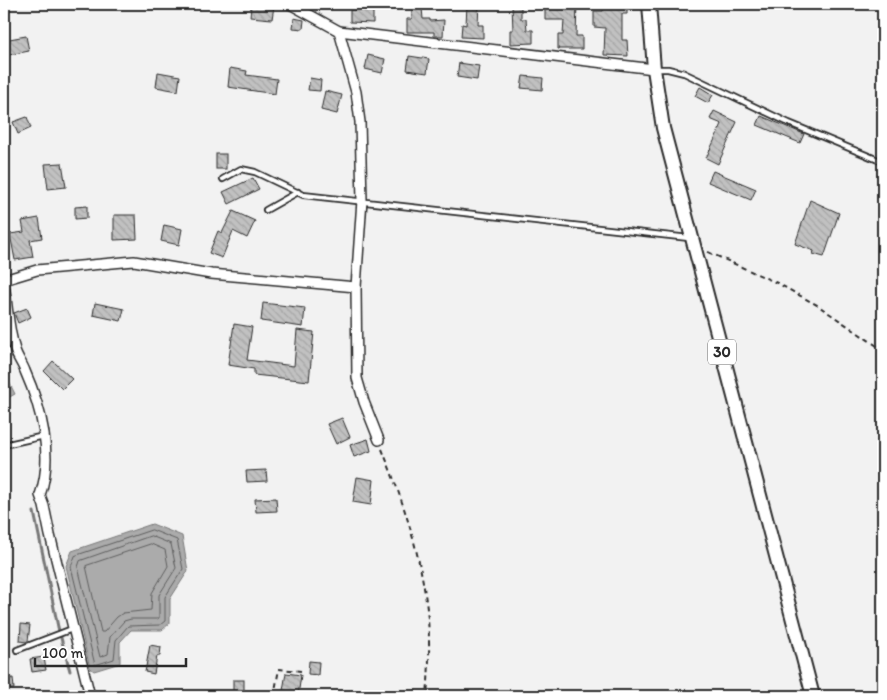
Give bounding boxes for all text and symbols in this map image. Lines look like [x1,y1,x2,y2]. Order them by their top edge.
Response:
road number: 30 [708,340,736,364]
scale bar [35,635,186,667]
text: 100 m [42,644,84,662]

